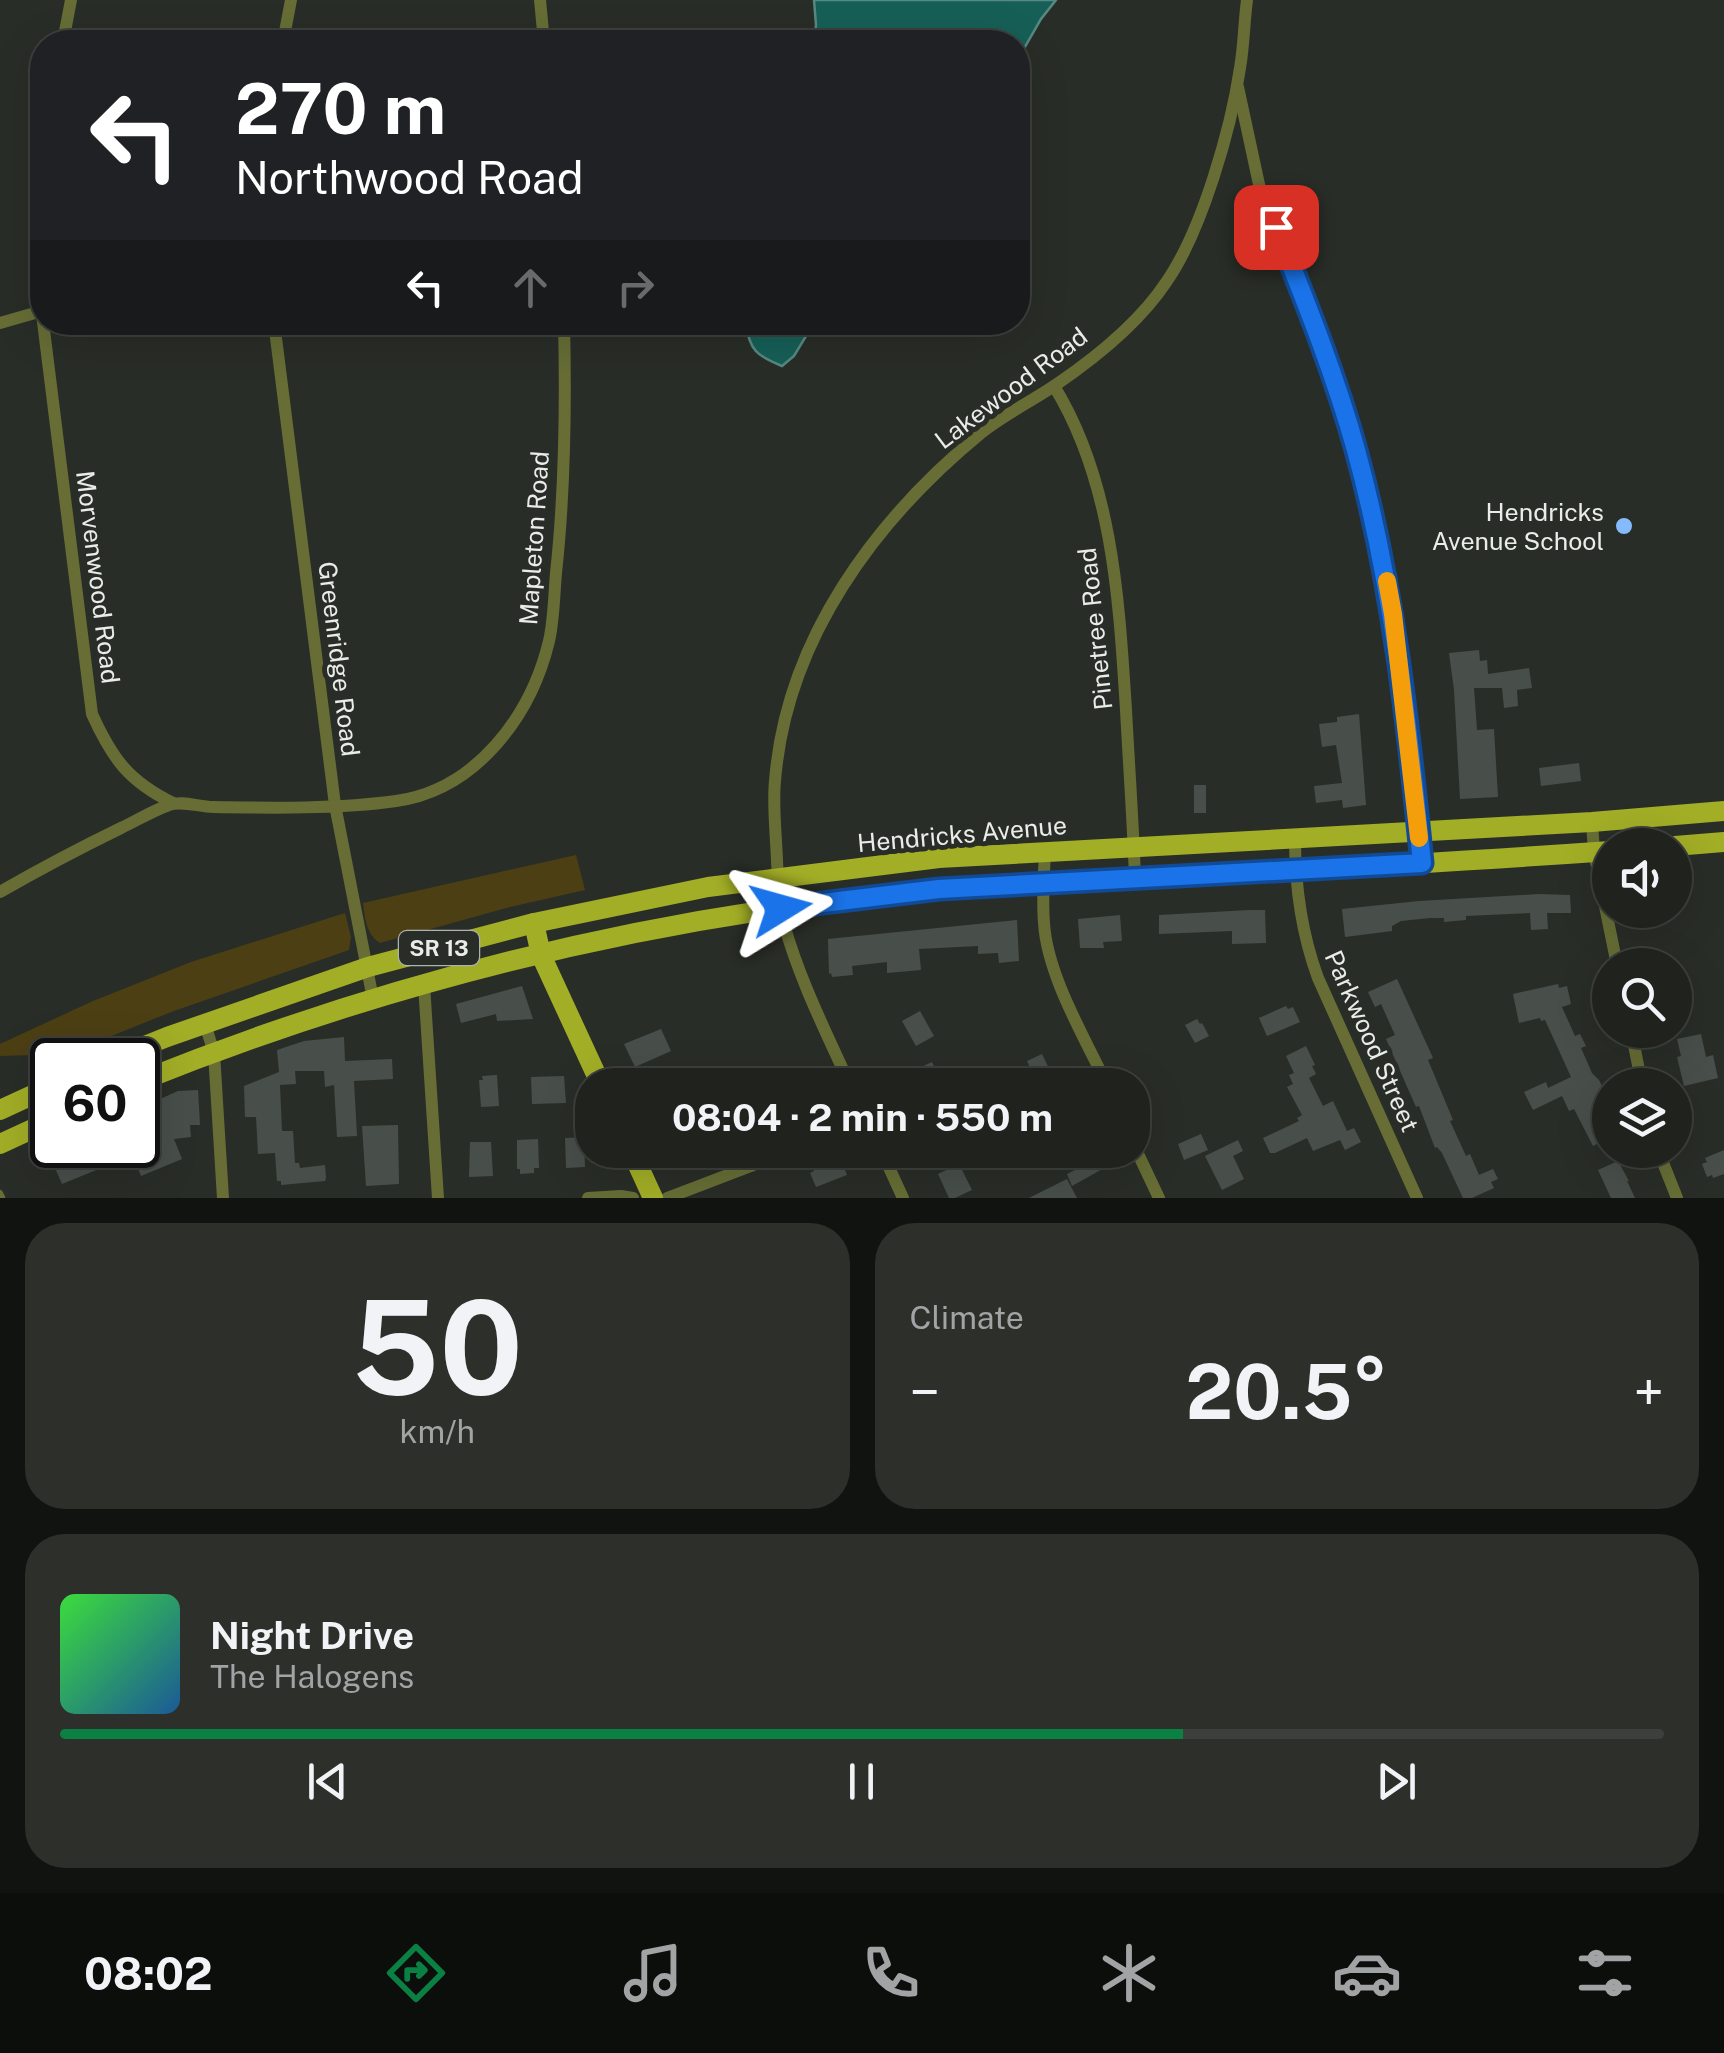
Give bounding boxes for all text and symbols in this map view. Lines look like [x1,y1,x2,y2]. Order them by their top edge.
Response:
text: 270 m [235,67,446,150]
icon: left [70,70,200,200]
text: Northwood Road [235,151,584,204]
pin [1234,185,1319,270]
icon: arrive [1249,200,1304,255]
icon: left [398,260,453,315]
icon: ahead [503,260,558,315]
icon: right [608,260,663,315]
street label: Lakewood Road [929,321,1093,455]
street label: Mapleton Road [513,450,555,626]
street label: Morvenwood Road [70,469,126,685]
place label: Hendricks Avenue School [1432,497,1604,556]
marker: Hendricks Avenue School [1613,515,1635,537]
street label: Pinetree Road [1072,546,1118,712]
street label: Greenridge Road [312,560,366,758]
street label: Hendricks Avenue [856,810,1068,858]
map controls [1592,828,1692,1168]
button: sound [1592,828,1692,928]
position arrow [729,856,833,960]
road number: SR 13 [399,931,479,965]
street label: Parkwood Street [1319,946,1425,1136]
button: search [1592,948,1692,1048]
speed limit sign: 60 [30,1038,160,1168]
button: layers [1592,1068,1692,1168]
text: 08:04 · 2 min · 550 m [672,1095,1053,1140]
text: 50 [351,1272,523,1424]
text: Climate [910,1299,1024,1336]
text: 20.5° [1186,1348,1388,1436]
text: − [910,1360,940,1424]
text: + [1633,1360,1664,1424]
text: km/h [400,1413,475,1450]
text: Night Drive [210,1613,414,1658]
text: The Halogens [210,1658,414,1695]
icon: previous [300,1754,355,1809]
icon: pause [834,1754,889,1809]
icon: next [1369,1754,1424,1809]
icon: directions [381,1938,451,2008]
icon: music [618,1938,688,2008]
icon: phone [856,1938,926,2008]
icon: climate [1094,1938,1164,2008]
icon: car [1332,1938,1402,2008]
icon: filters [1570,1938,1640,2008]
text: 08:02 [84,1947,213,2000]

